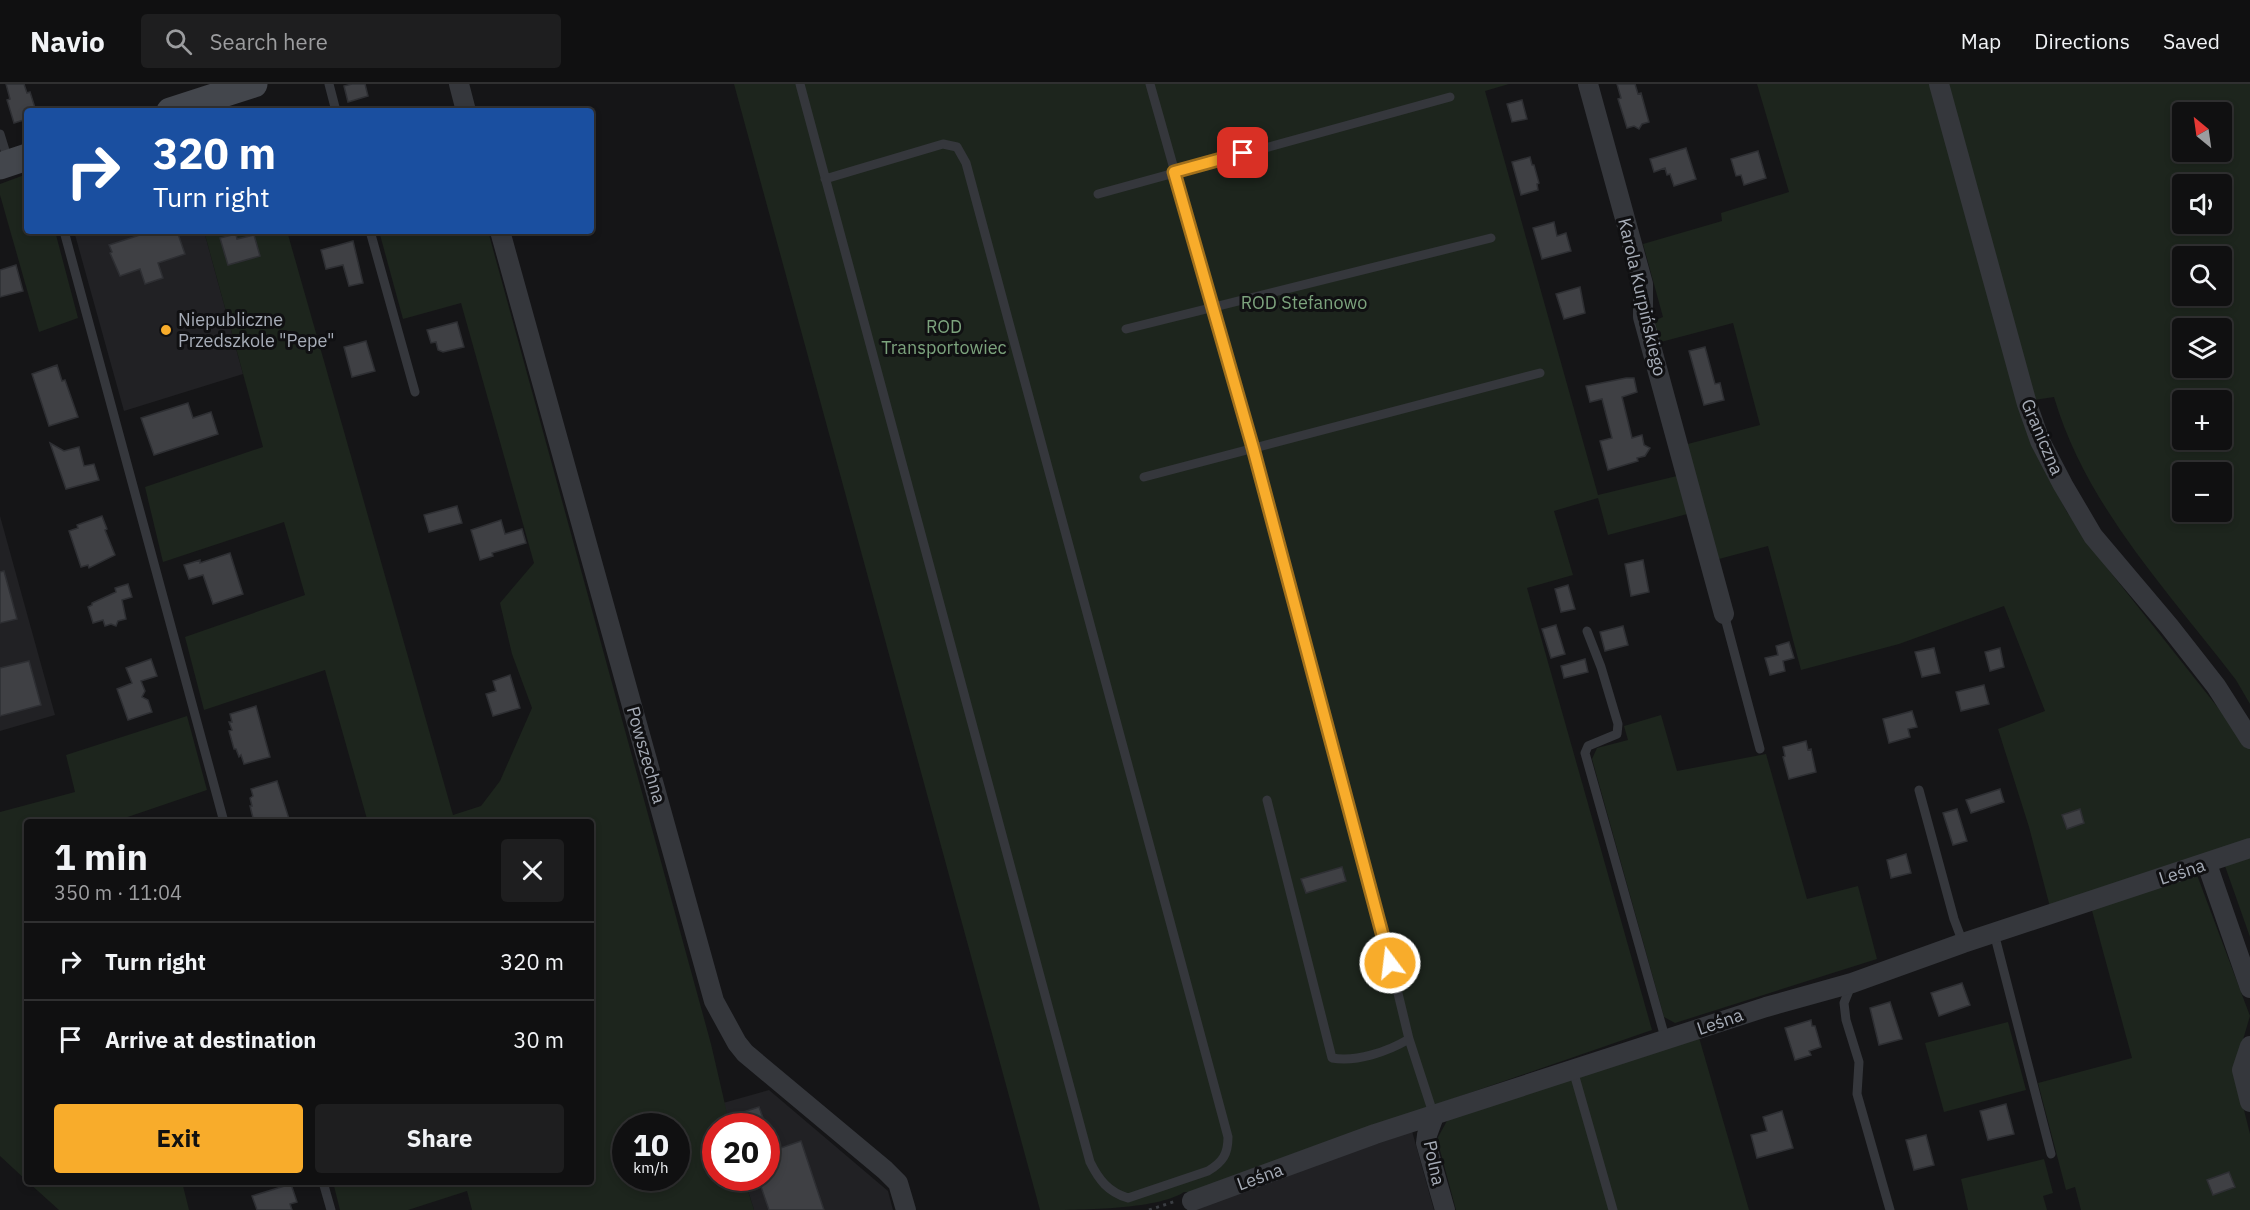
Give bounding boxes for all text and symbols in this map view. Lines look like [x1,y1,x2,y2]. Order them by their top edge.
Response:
search box [141,14,561,68]
text: Navio [30,23,105,60]
icon: search [162,25,195,58]
text: Search here [210,27,328,56]
text: Map [1961,27,2001,55]
text: Directions [2034,27,2130,55]
text: Saved [2163,27,2220,55]
north arrow [2172,102,2232,162]
map controls [2172,102,2232,522]
text: 320 m [153,126,276,181]
pin [1217,127,1268,178]
icon: right [54,132,132,210]
icon: arrive [1226,136,1259,169]
button: sound [2172,174,2232,234]
text: Turn right [153,179,270,214]
street label: Karola Kurpińskiego [1613,216,1672,378]
button: search [2172,246,2232,306]
park label: ROD Stefanowo [1241,291,1367,314]
place label: Niepubliczne Przedszkole "Pepe" [178,308,335,352]
park label: ROD Transportowiec [881,315,1007,359]
button: layers [2172,318,2232,378]
marker: Niepubliczne Przedszkole "Pepe" [159,323,173,337]
button: + [2172,390,2232,450]
street label: Graniczna [2016,395,2069,479]
button: − [2172,462,2232,522]
street label: Powszechna [622,704,671,806]
text: 1 min [54,833,148,880]
button: close [501,839,564,902]
street label: Leśna [2156,853,2208,890]
text: 350 m · 11:04 [54,879,182,906]
position arrow [1358,931,1422,995]
icon: right [54,945,87,978]
text: Turn right [105,947,206,976]
text: 320 m [500,947,564,976]
street label: Leśna [1694,1003,1746,1040]
icon: arrive [54,1023,87,1056]
text: Arrive at destination [105,1025,316,1054]
text: 30 m [513,1025,564,1054]
button: Exit [54,1104,303,1173]
button: Share [315,1104,564,1173]
speed limit sign: 20 [702,1113,780,1191]
text: 10 [633,1125,669,1164]
street label: Polna [1419,1138,1451,1188]
street label: Leśna [1234,1157,1286,1195]
text: km/h [633,1158,669,1177]

